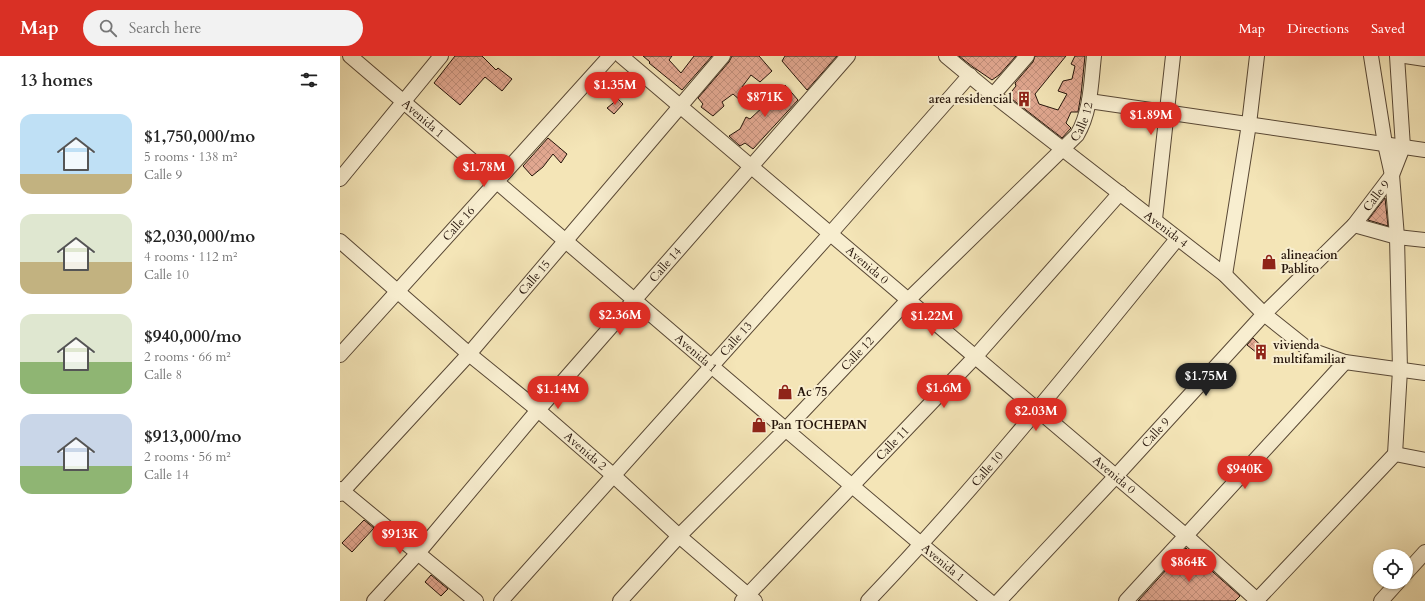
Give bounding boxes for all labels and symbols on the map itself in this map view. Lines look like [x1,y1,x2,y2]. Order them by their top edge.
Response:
pin: $1.35M [582,72,648,106]
pin: $871K [737,84,793,118]
building icon: area residencial [1015,90,1033,108]
place label: area residencial [929,91,1012,107]
street label: Avenida 1 [398,96,448,141]
street label: Calle 12 [1067,101,1097,145]
pin: $1.89M [1118,102,1184,136]
pin: $1.78M [451,154,517,188]
street label: Calle 9 [1359,177,1393,215]
street label: Calle 16 [439,203,478,244]
street label: Avenida 4 [1141,207,1191,251]
street label: Avenida 0 [842,242,892,288]
street label: Calle 14 [646,244,685,286]
place label: alineacion Pablito [1281,247,1338,277]
shop icon: alineacion Pablito [1260,253,1278,271]
street label: Calle 15 [515,256,554,298]
pin: $2.36M [587,302,653,336]
pin: $1.22M [899,303,965,337]
street label: Calle 13 [716,318,756,360]
street label: Avenida 1 [671,330,721,376]
street label: Calle 12 [837,333,877,374]
place label: vivienda multifamiliar [1273,337,1346,367]
building icon: vivienda multifamiliar [1252,343,1270,361]
pin: $1.75M [1173,363,1239,397]
pin: $1.6M [916,375,972,409]
pin: $1.14M [525,376,591,410]
shop icon: Ac 75 [776,383,794,401]
place label: Ac 75 [797,384,827,400]
pin: $2.03M [1003,398,1069,432]
street label: Calle 9 [1138,414,1173,451]
shop icon: Pan TOCHEPAN [750,416,768,434]
place label: Pan TOCHEPAN [771,417,867,433]
street label: Calle 11 [872,423,913,464]
street label: Avenida 2 [561,428,610,474]
street label: Calle 10 [968,448,1007,490]
street label: Avenida 0 [1089,452,1139,498]
pin: $940K [1217,456,1273,490]
pin: $913K [372,521,428,555]
street label: Avenida 1 [918,540,968,585]
pin: $864K [1161,549,1217,583]

